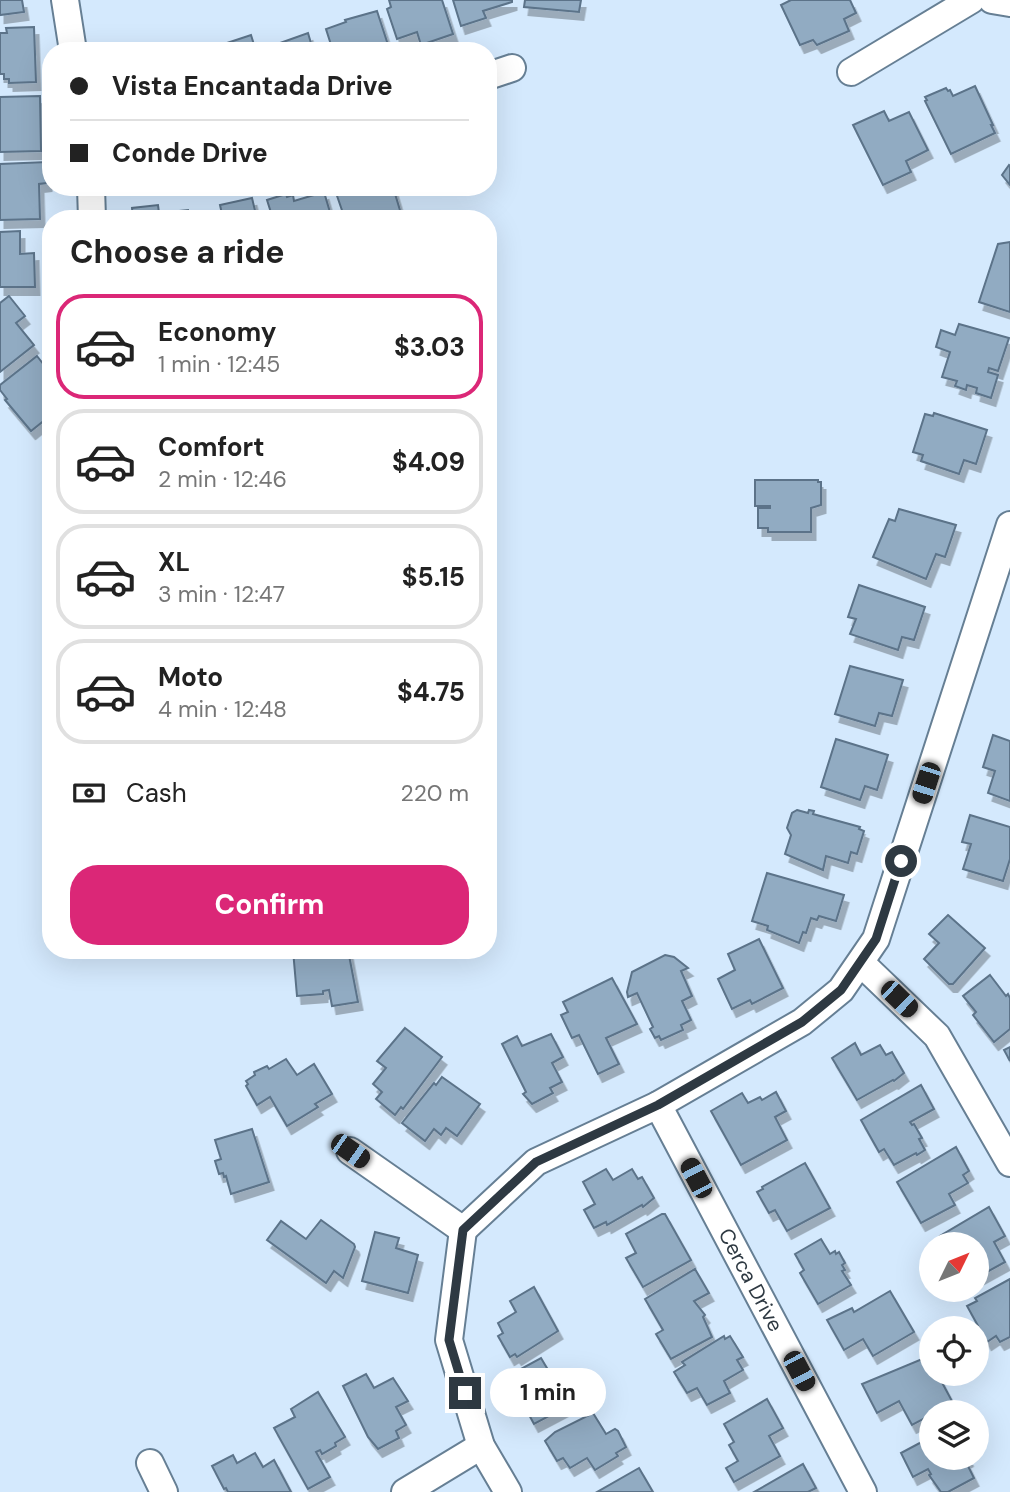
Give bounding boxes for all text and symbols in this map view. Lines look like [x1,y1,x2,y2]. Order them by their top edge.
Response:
text: Vista Encantada Drive [112,69,393,103]
text: Conde Drive [112,136,268,170]
text: Choose a ride [70,231,285,273]
icon: car [74,315,137,378]
text: Economy [158,315,276,349]
text: $3.03 [394,330,465,364]
text: 1 min · 12:45 [158,349,280,379]
icon: car [74,430,137,493]
text: Comfort [158,430,264,464]
text: $4.09 [392,445,465,479]
text: 2 min · 12:46 [158,464,287,494]
icon: car [74,545,137,608]
text: XL [158,545,190,579]
text: $5.15 [402,560,465,594]
text: 3 min · 12:47 [158,579,285,609]
icon: car [74,660,137,723]
text: Moto [158,660,223,694]
text: $4.75 [397,675,465,709]
text: 4 min · 12:48 [158,694,287,724]
car [910,760,943,806]
icon: cash [70,774,108,812]
text: Cash [126,776,187,810]
text: 220 m [400,778,469,808]
route start [885,845,917,877]
button: Confirm [70,865,469,945]
car [877,977,922,1021]
car [327,1130,374,1172]
car [677,1155,716,1201]
street label: Cerca Drive [712,1223,790,1337]
north arrow [919,1232,989,1302]
map controls [919,1232,989,1470]
button: locate [919,1316,989,1386]
car [780,1348,819,1394]
callout: 1 min [490,1368,605,1418]
route end [449,1377,481,1409]
text: 1 min [520,1377,576,1407]
button: layers [919,1400,989,1470]

